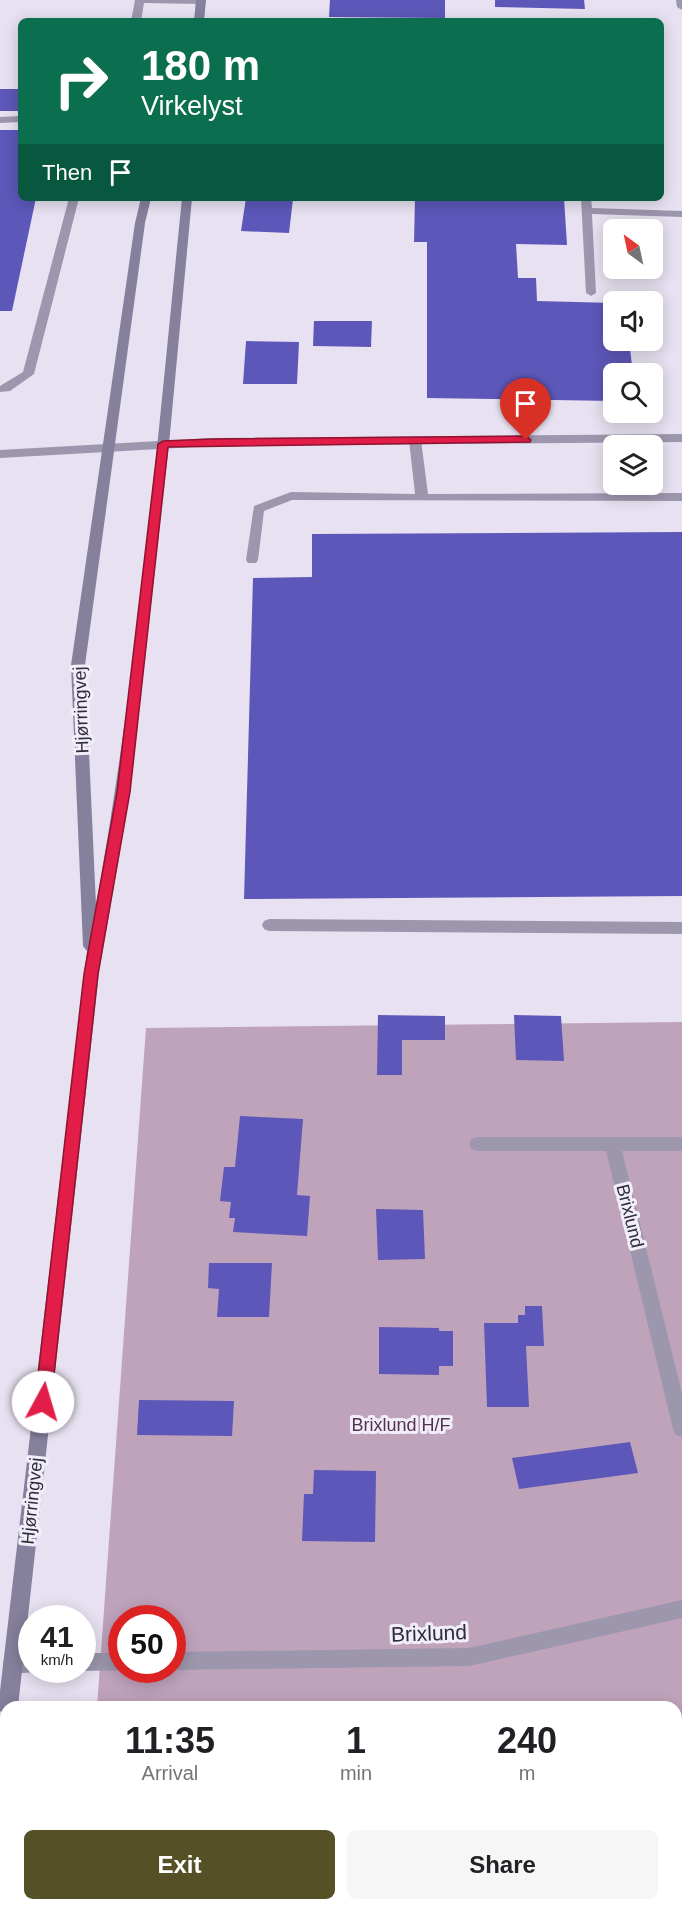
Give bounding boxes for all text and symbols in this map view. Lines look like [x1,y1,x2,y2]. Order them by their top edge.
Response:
icon: right [42,42,120,120]
text: 180 m [141,42,260,89]
text: Virkelyst [141,91,243,121]
icon: arrive [104,156,137,189]
text: Then [42,160,92,185]
north arrow [603,219,663,279]
map controls [603,219,663,495]
button: sound [603,291,663,351]
button: search [603,363,663,423]
pin [500,378,551,440]
icon: arrive [509,387,542,420]
button: layers [603,435,663,495]
street label: Hjørringvej [69,666,93,754]
street label: Brixlund [612,1182,648,1250]
position arrow [11,1370,75,1434]
park label: Brixlund H/F [351,1415,451,1435]
street label: Hjørringvej [18,1457,46,1545]
speed limit sign: 50 [108,1605,186,1683]
text: 41 [40,1620,74,1653]
street label: Brixlund [391,1620,467,1646]
text: km/h [41,1651,73,1668]
text: 11:35 [125,1720,215,1761]
text: 1 [346,1720,366,1761]
text: 240 [497,1720,557,1761]
text: Arrival [142,1762,198,1784]
text: min [340,1762,372,1784]
text: m [519,1762,535,1784]
button: Exit [24,1830,335,1899]
button: Share [347,1830,658,1899]

